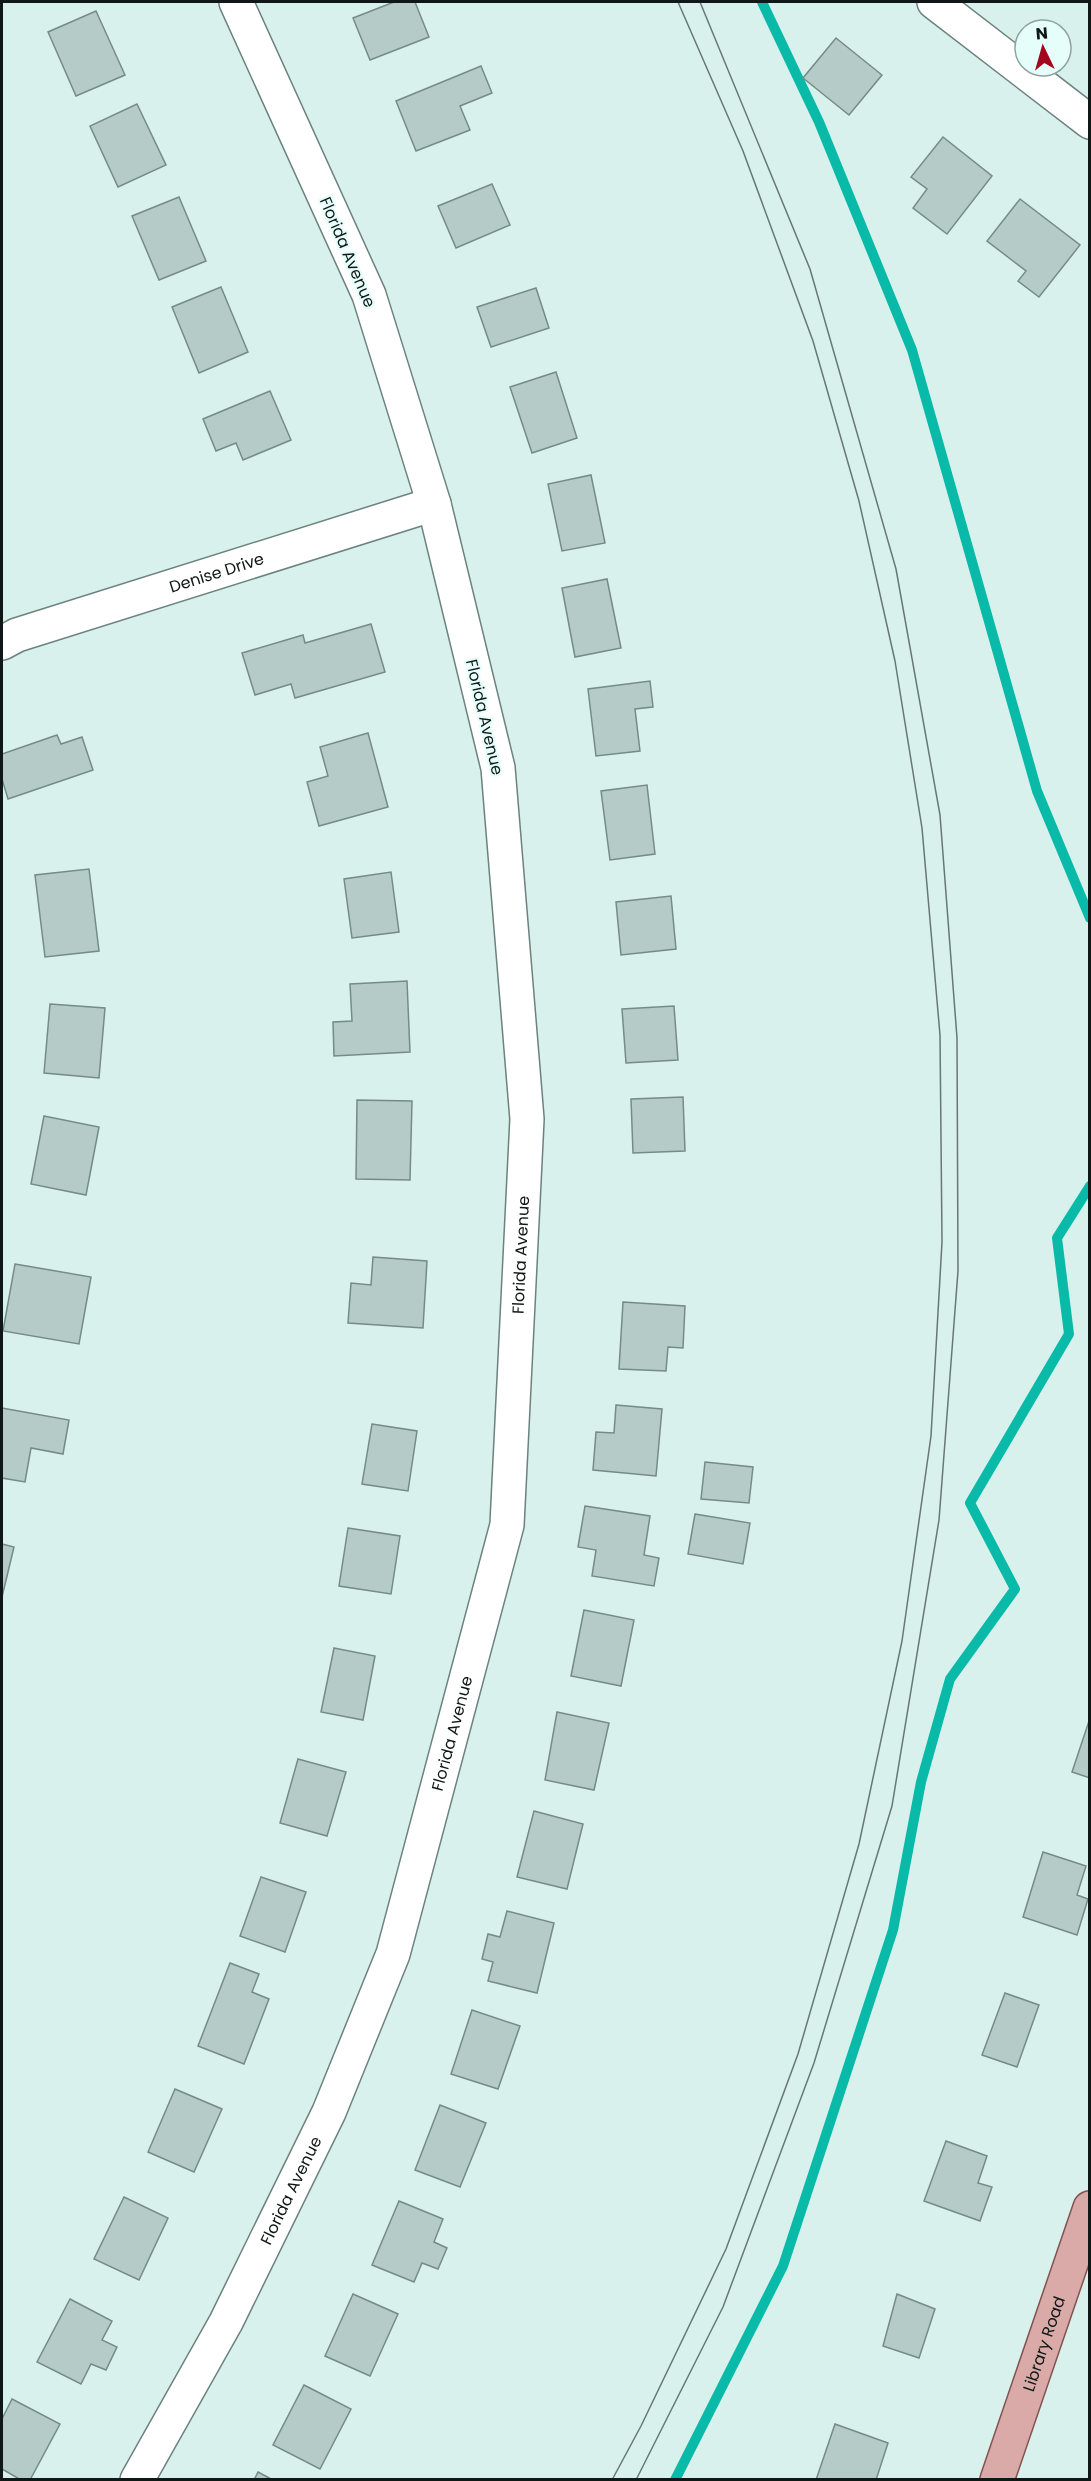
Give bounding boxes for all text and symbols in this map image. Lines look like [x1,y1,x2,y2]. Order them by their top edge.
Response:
north arrow [1013,18,1073,78]
text: N [1035,22,1049,46]
street label: Florida Avenue [314,193,381,311]
street label: Denise Drive [166,547,267,599]
street label: Florida Avenue [460,657,509,777]
street label: Florida Avenue [506,1195,535,1315]
street label: Florida Avenue [426,1673,478,1794]
street label: Florida Avenue [255,2132,327,2249]
street label: Library Road [1017,2293,1071,2395]

